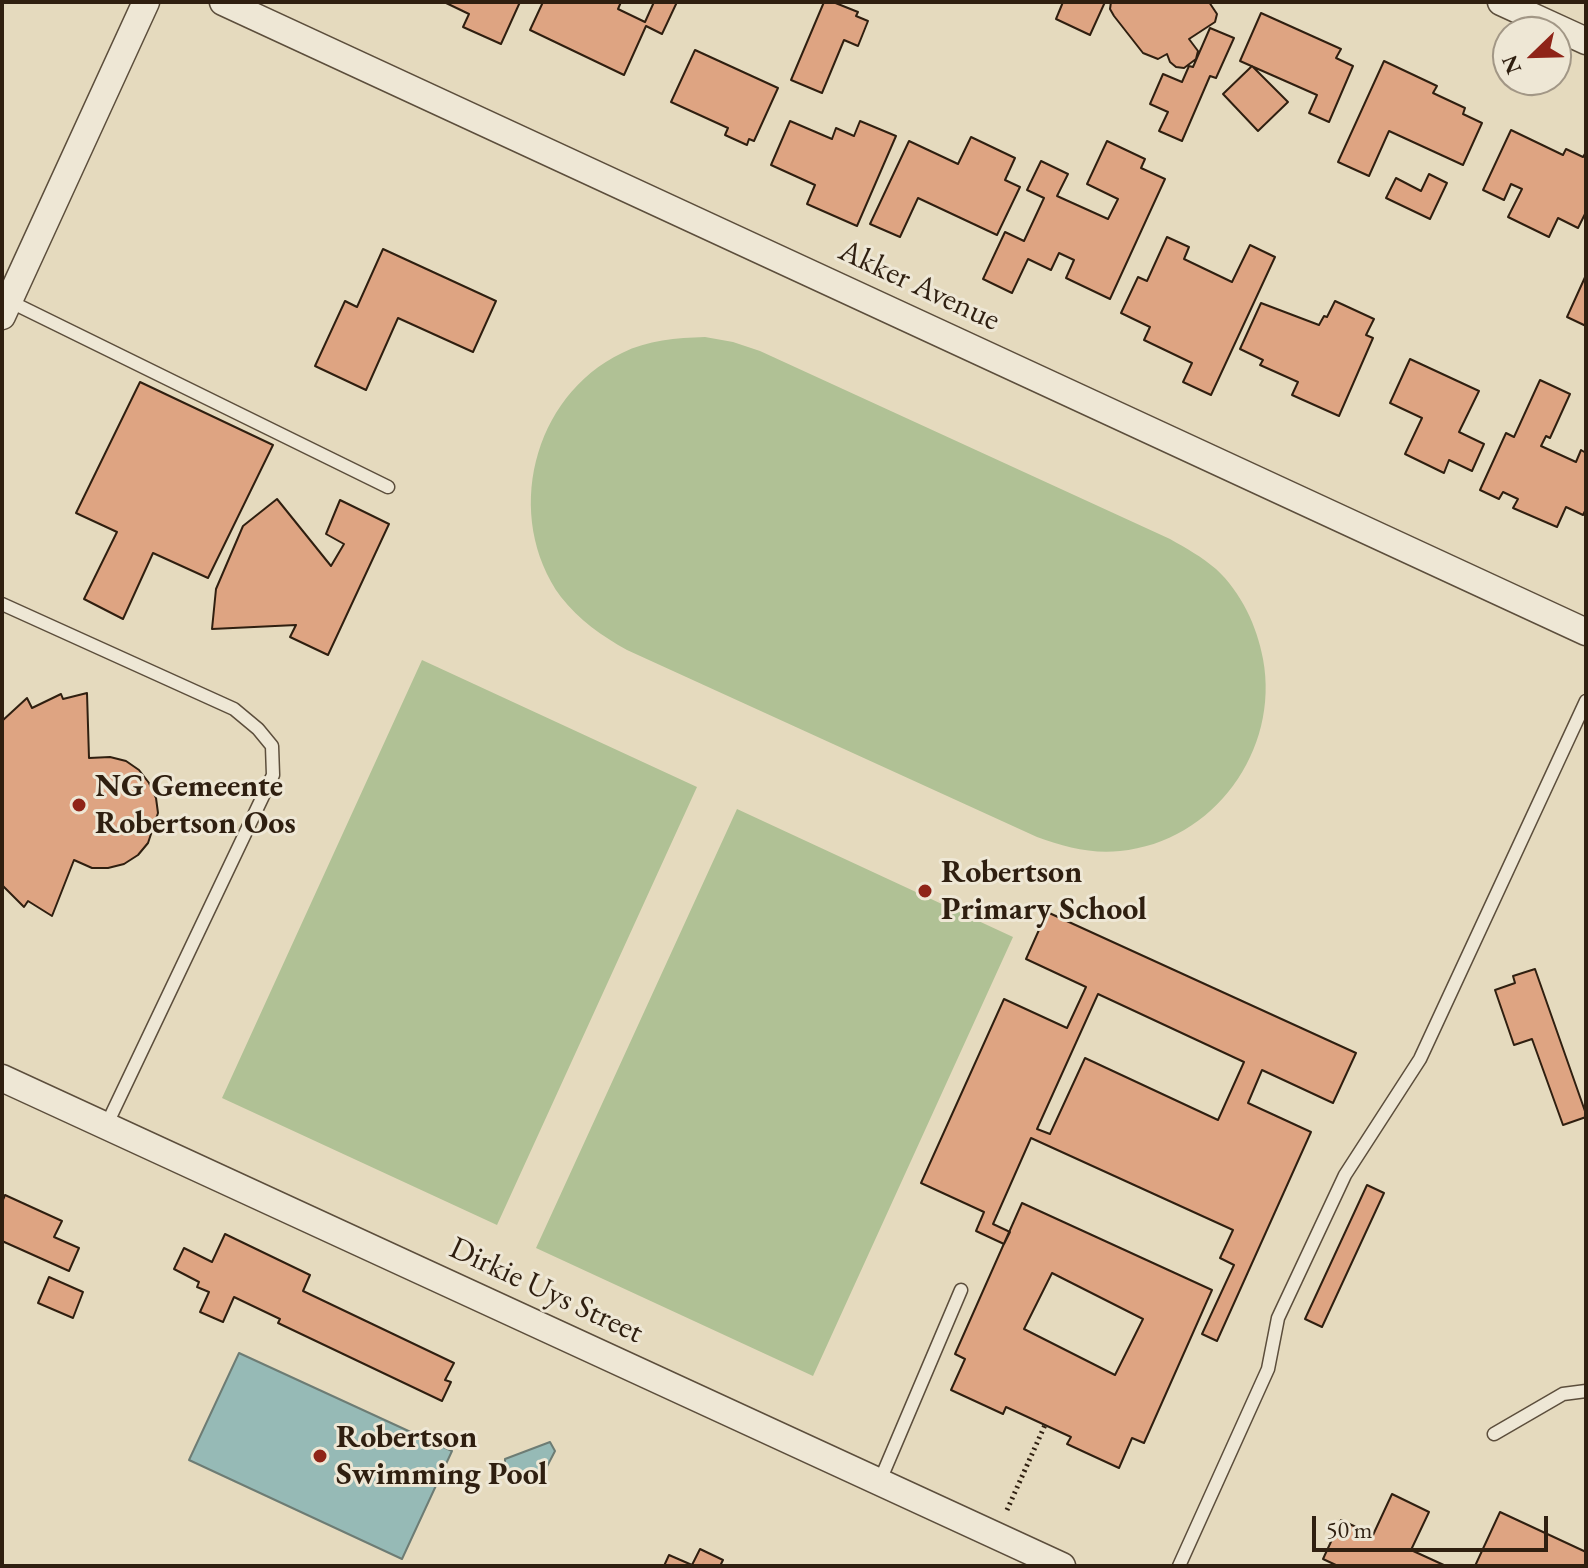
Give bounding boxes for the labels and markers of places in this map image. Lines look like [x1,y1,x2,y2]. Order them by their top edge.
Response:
place label: NG Gemeente Robertson Oos [95,768,296,843]
marker: NG Gemeente Robertson Oos [70,796,88,814]
place label: Robertson Primary School [941,854,1147,929]
marker: Robertson Primary School [916,882,934,900]
place label: Robertson Swimming Pool [336,1419,547,1494]
marker: Robertson Swimming Pool [311,1447,329,1465]

